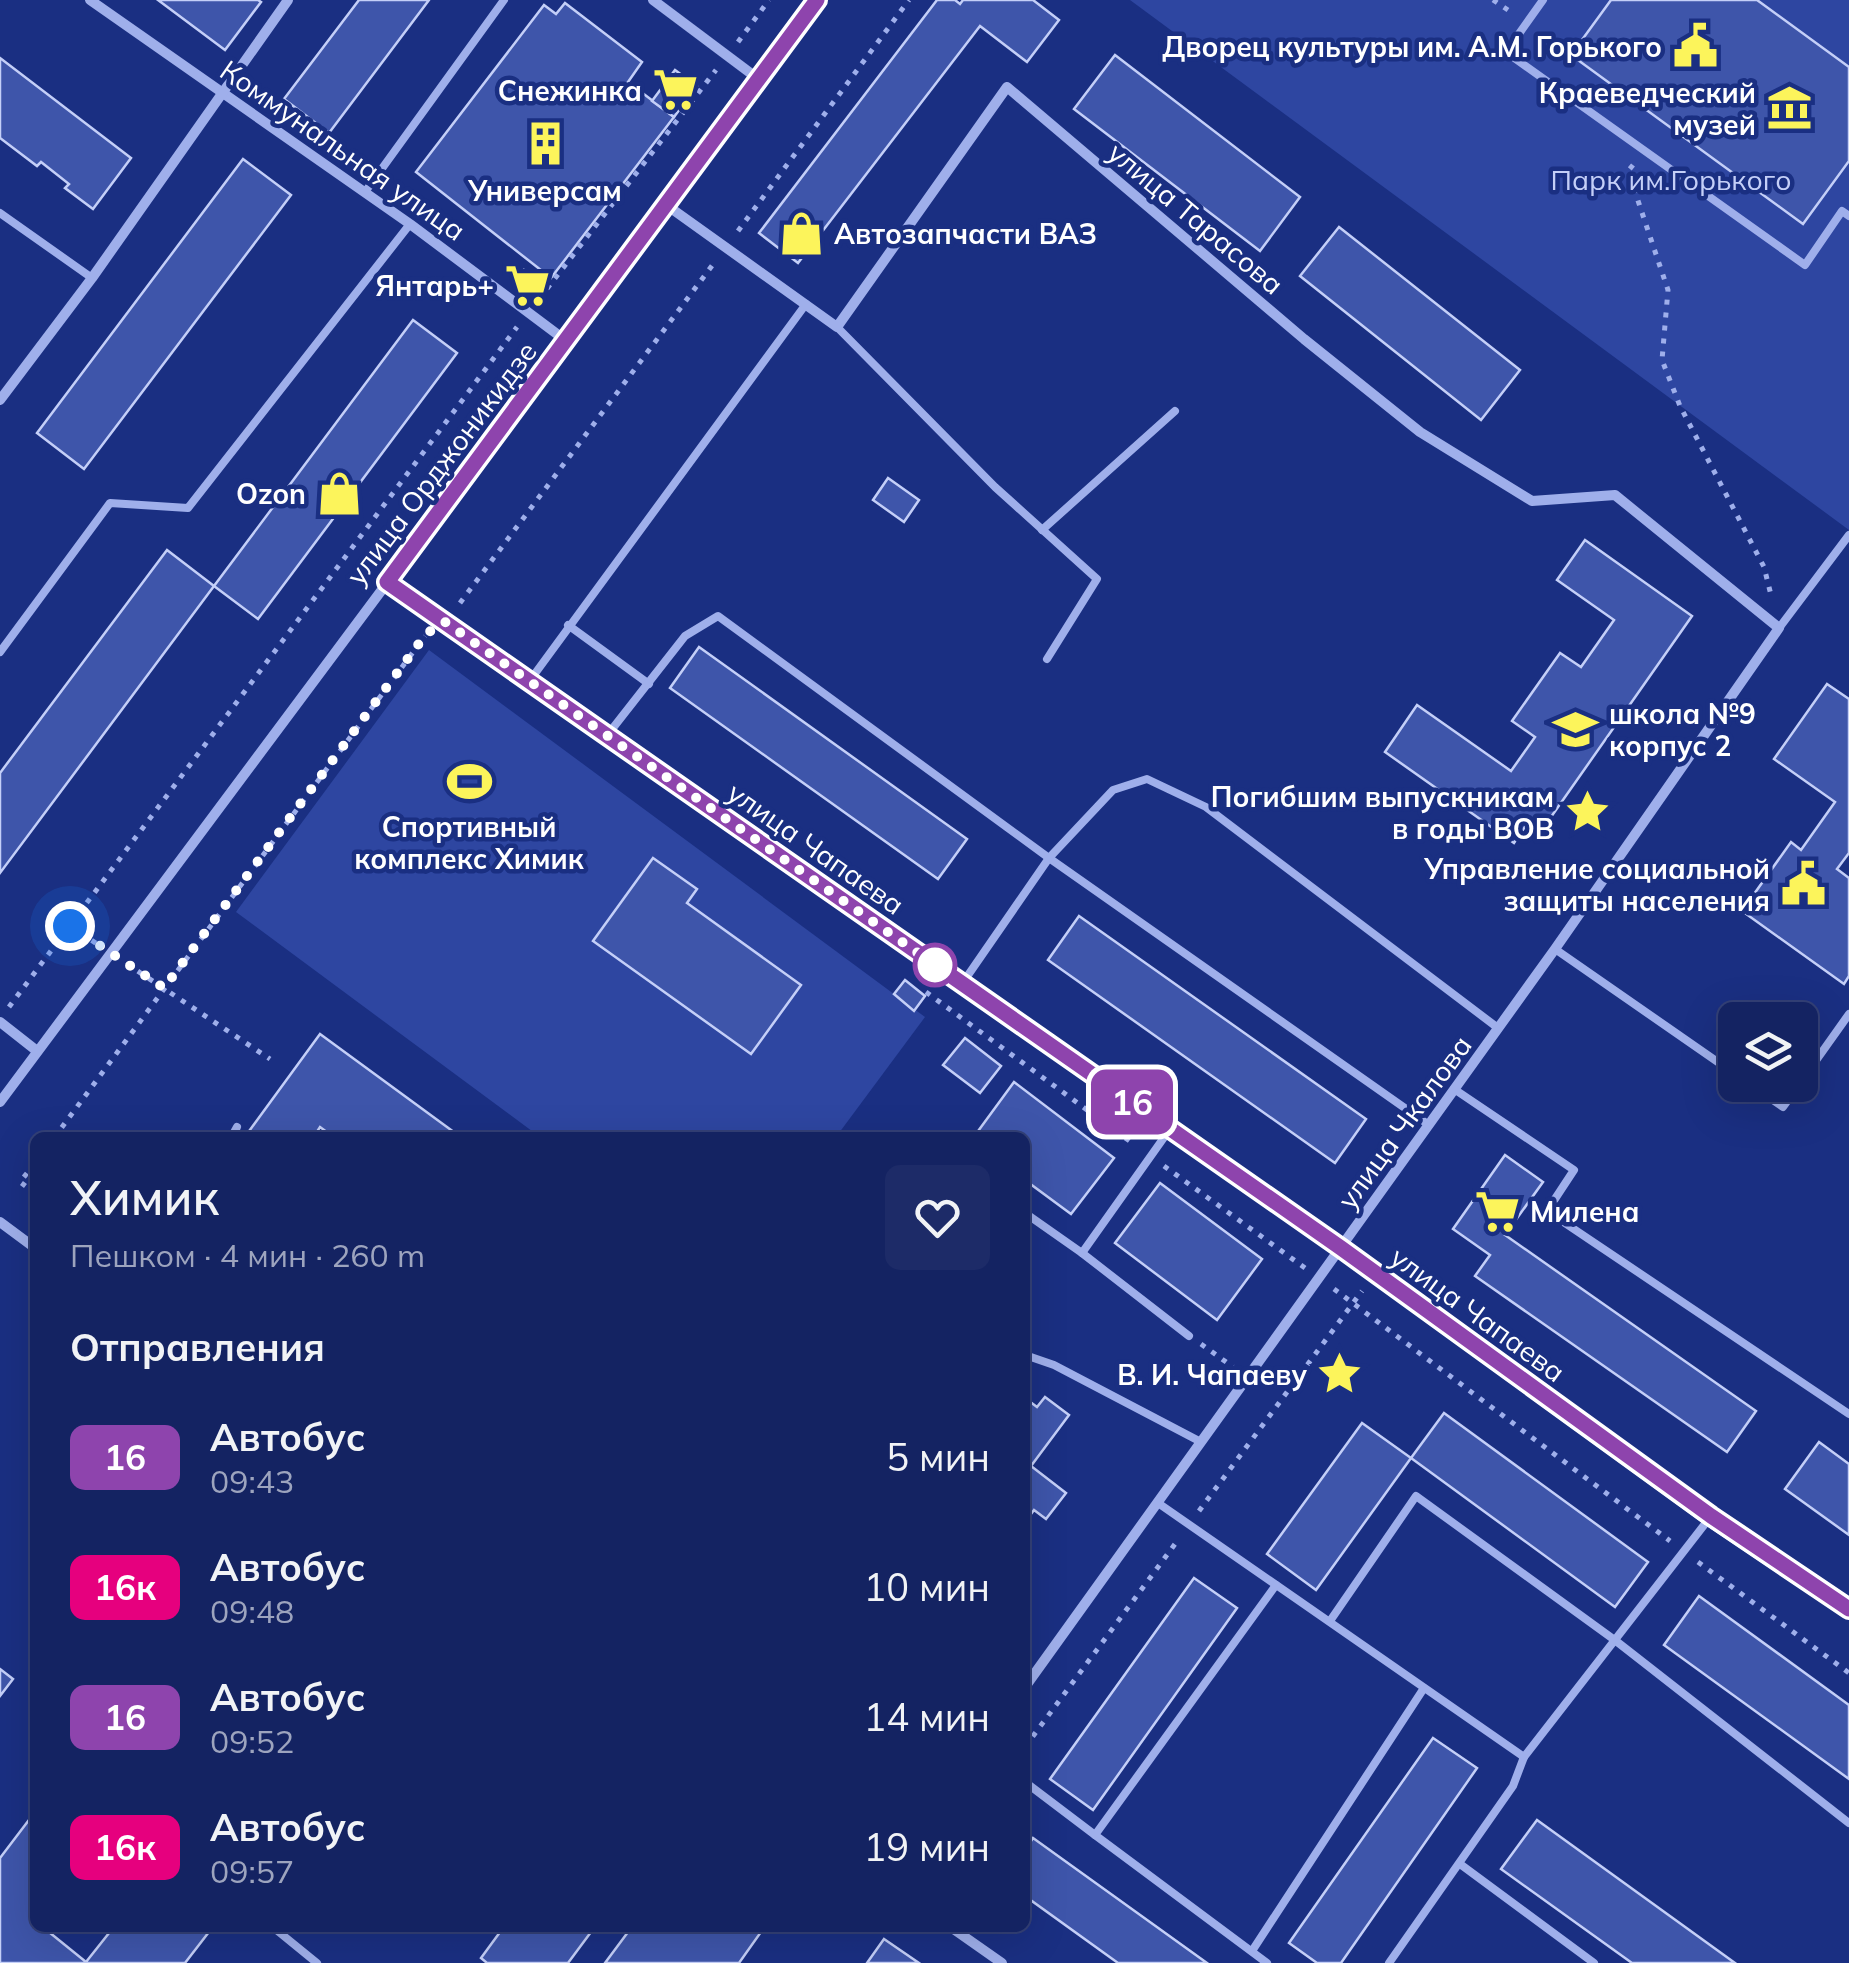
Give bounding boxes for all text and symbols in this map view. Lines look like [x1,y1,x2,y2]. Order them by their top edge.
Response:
public building icon: Дворец культуры им. А.М. Горького [1671,22,1719,70]
place label: Дворец культуры им. А.М. Горького [1162,29,1662,64]
street label: Коммунальная улица [214,52,472,248]
supermarket icon: Снежинка [651,66,699,114]
place label: Снежинка [498,73,642,108]
place label: Краеведческий музей [1539,75,1756,142]
museum icon: Краеведческий музей [1765,84,1813,132]
building icon: Универсам [521,120,569,168]
street label: улица Тарасова [1101,135,1291,301]
park label: Парк им.Горького [1551,162,1791,197]
place label: Универсам [467,173,622,208]
shop icon: Автозапчасти ВАЗ [777,209,825,257]
place label: Автозапчасти ВАЗ [834,216,1097,251]
supermarket icon: Янтарь+ [503,261,551,309]
place label: Янтарь+ [375,268,494,303]
street label: улица Орджоникидзе [338,335,544,591]
shop icon: Ozon [315,469,363,517]
place label: Ozon [236,476,306,511]
place label: школа №9 корпус 2 [1609,696,1756,763]
school or university icon: школа №9 корпус 2 [1552,705,1600,753]
sports icon: Спортивный комплекс Химик [445,757,493,805]
street label: улица Чапаева [721,774,911,922]
place label: Погибшим выпускникам в годы ВОВ [1211,779,1554,846]
place icon: Погибшим выпускникам в годы ВОВ [1563,788,1611,836]
place label: Спортивный комплекс Химик [354,809,585,876]
place label: Управление социальной защиты населения [1423,851,1770,918]
public building icon: Управление социальной защиты населения [1779,860,1827,908]
your location [45,901,95,951]
unlabelled marker [914,944,956,986]
map controls [1718,1002,1818,1102]
button: layers [1718,1002,1818,1102]
street label: улица Чкалова [1329,1028,1479,1216]
line badge: 16 [1087,1070,1177,1134]
text: 16 [1111,1080,1153,1124]
button: heart [885,1165,990,1270]
text: Химик [70,1167,219,1227]
supermarket icon: Милена [1473,1187,1521,1235]
place label: Милена [1530,1194,1639,1229]
text: Пешком · 4 мин · 260 m [70,1235,425,1275]
street label: улица Чапаева [1384,1239,1572,1389]
text: Отправления [70,1323,325,1371]
place icon: В. И. Чапаеву [1316,1350,1364,1398]
place label: В. И. Чапаеву [1117,1357,1307,1392]
text: Автобус [210,1413,365,1461]
text: 5 мин [886,1433,990,1481]
text: 16 [104,1435,146,1479]
text: 09:43 [210,1461,294,1501]
text: Автобус [210,1543,365,1591]
text: 10 мин [864,1563,990,1611]
text: 16к [94,1565,156,1609]
text: 09:48 [210,1591,294,1631]
text: Автобус [210,1673,365,1721]
text: 14 мин [864,1693,990,1741]
text: 16 [104,1695,146,1739]
text: 09:52 [210,1721,294,1761]
text: Автобус [210,1803,365,1851]
text: 19 мин [864,1823,990,1871]
text: 16к [94,1825,156,1869]
text: 09:57 [210,1851,294,1891]

